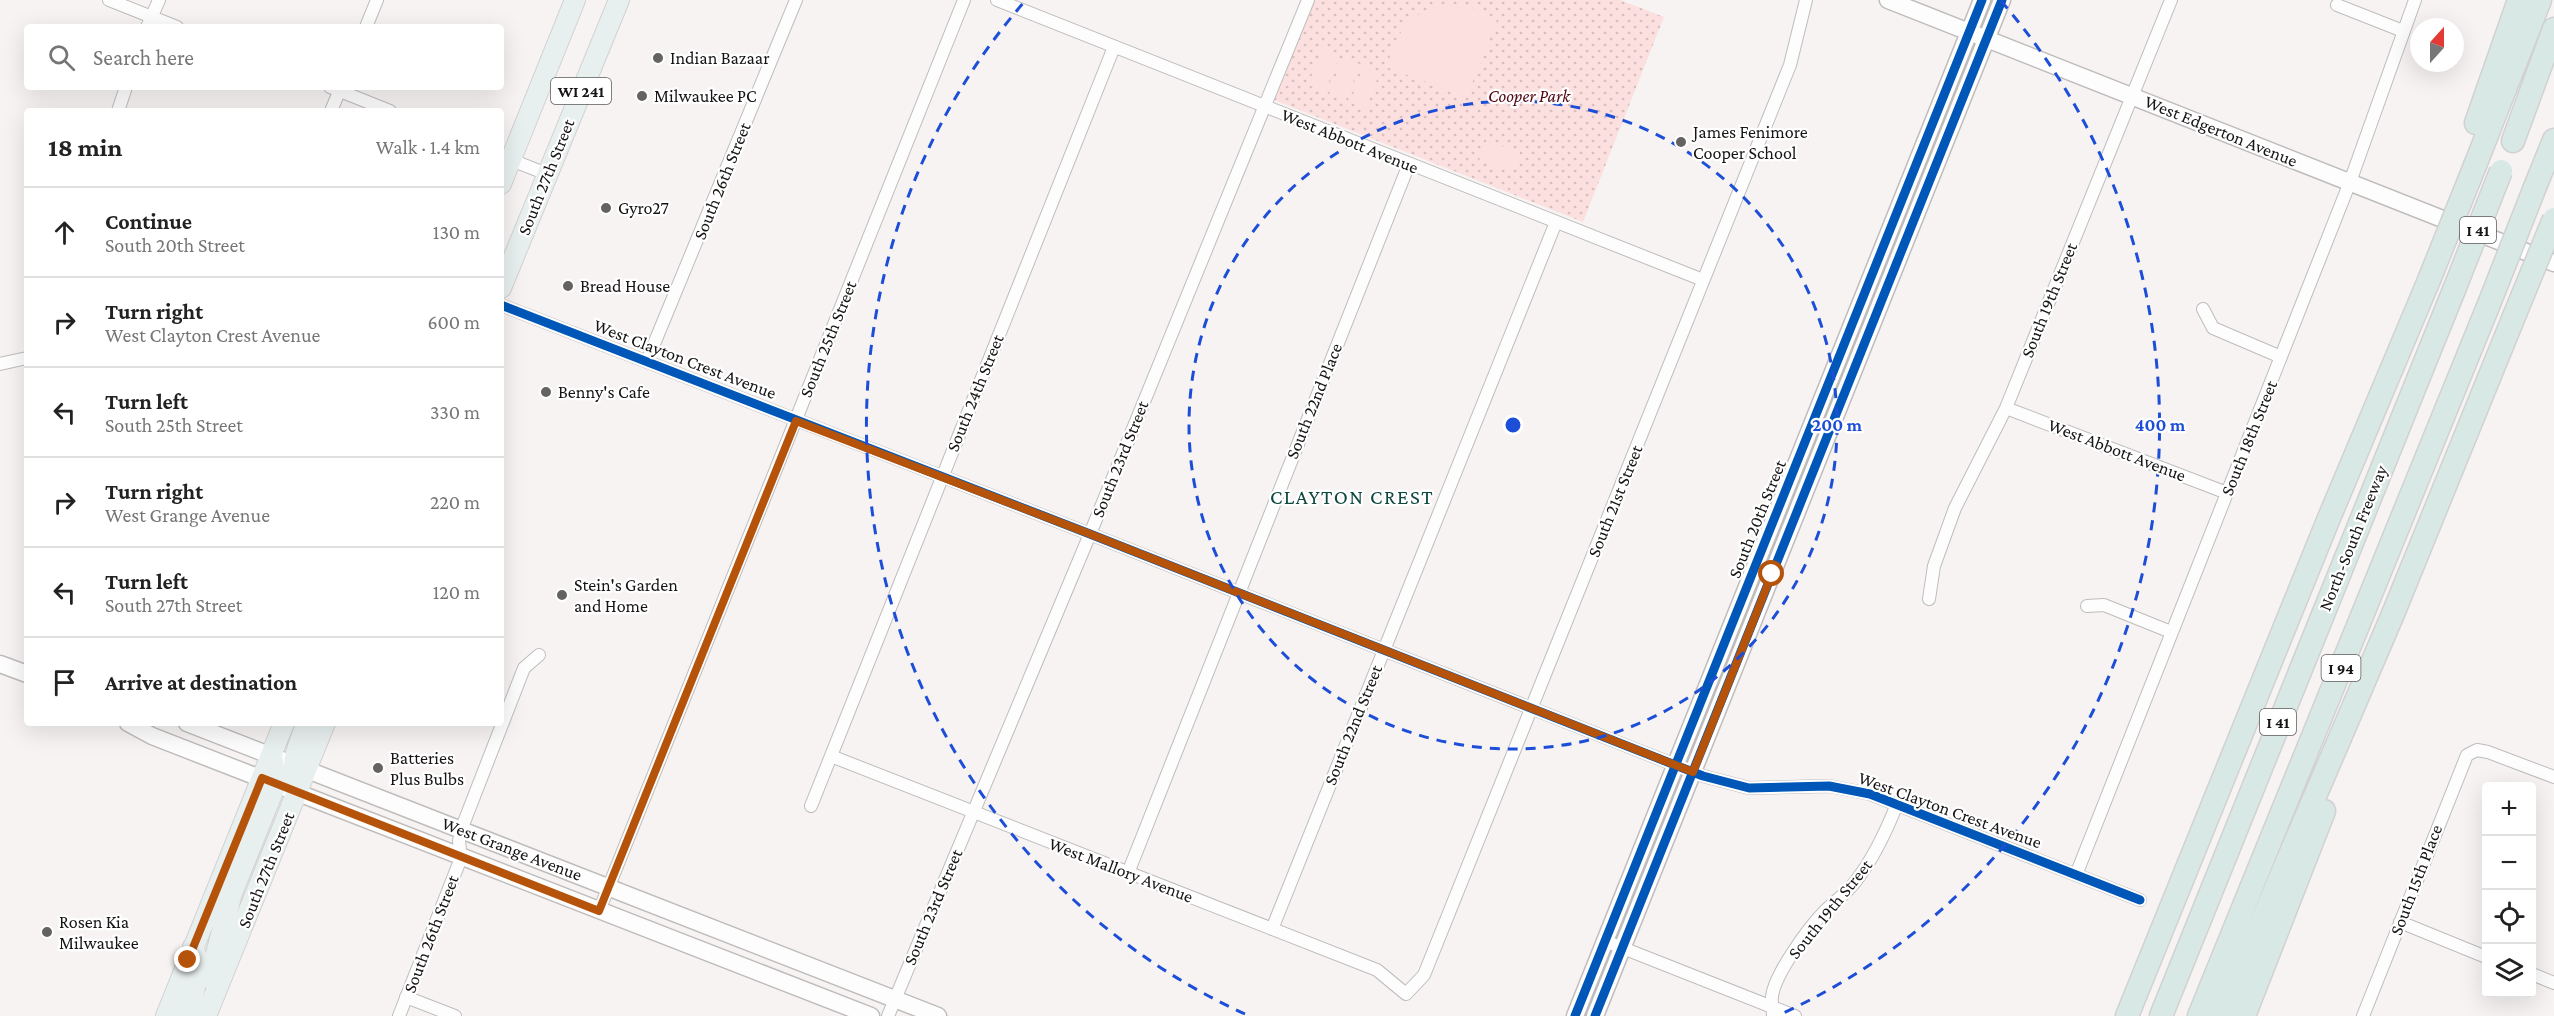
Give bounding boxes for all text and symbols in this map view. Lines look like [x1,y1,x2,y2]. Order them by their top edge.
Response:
north arrow [2410,18,2464,72]
search box [24,24,504,90]
icon: search [45,41,78,74]
text: Search here [93,45,194,70]
place label: Indian Bazaar [670,48,770,68]
marker: Indian Bazaar [651,51,665,65]
road number: WI 241 [551,78,611,104]
place label: Milwaukee PC [654,86,757,106]
park label: Cooper Park [1488,86,1571,106]
marker: Milwaukee PC [635,89,649,103]
street label: West Edgerton Avenue [2142,91,2300,171]
street label: West Abbott Avenue [1279,104,1421,178]
street label: South 27th Street [514,115,579,238]
street label: South 26th Street [689,118,755,243]
place label: James Fenimore Cooper School [1691,122,1808,163]
text: 18 min [48,133,122,162]
marker: James Fenimore Cooper School [1674,135,1688,149]
text: Walk · 1.4 km [376,136,480,158]
place label: Gyro27 [618,198,669,218]
marker: Gyro27 [599,201,613,215]
text: Continue [105,209,192,234]
icon: ahead [48,216,81,249]
road number: I 41 [2460,217,2496,243]
text: 130 m [433,221,480,243]
text: South 20th Street [105,234,245,256]
street label: South 19th Street [2017,239,2082,360]
place label: Bread House [580,276,670,296]
street label: South 25th Street [795,277,861,400]
marker: Bread House [561,279,575,293]
text: Turn right [105,299,203,324]
icon: right [48,306,81,339]
text: 600 m [427,311,480,333]
street label: West Clayton Crest Avenue [591,315,779,403]
text: West Clayton Crest Avenue [105,324,320,346]
street label: South 24th Street [942,330,1008,455]
street label: South 22nd Place [1282,340,1346,462]
street label: South 18th Street [2217,376,2282,499]
place label: Benny's Cafe [558,382,650,402]
marker: Benny's Cafe [539,385,553,399]
text: Turn left [105,389,188,414]
icon: left [48,396,81,429]
street label: South 23rd Street [1087,397,1153,520]
text: 330 m [430,401,480,423]
text: South 25th Street [105,414,243,436]
centre of rings [1503,415,1523,435]
text: 200 m [1812,415,1863,435]
street label: West Abbott Avenue [2045,415,2189,486]
text: 400 m [2135,415,2186,435]
street label: South 21st Street [1583,441,1647,560]
street label: South 20th Street [1724,456,1790,581]
street label: North-South Freeway [2315,462,2392,614]
text: Turn right [105,479,203,504]
district label: CLAYTON CREST [1270,485,1434,509]
icon: right [48,486,81,519]
text: 220 m [430,491,480,513]
text: West Grange Avenue [105,504,270,526]
route start [1758,560,1784,586]
text: Turn left [105,569,188,594]
place label: Stein's Garden and Home [574,575,678,616]
icon: left [48,576,81,609]
text: 120 m [433,581,480,603]
marker: Stein's Garden and Home [555,588,569,602]
text: South 27th Street [105,594,242,616]
road number: I 94 [2322,655,2360,681]
street label: South 22nd Street [1320,661,1387,788]
icon: arrive [48,666,81,699]
text: Arrive at destination [105,670,297,695]
road number: I 41 [2260,709,2296,735]
place label: Batteries Plus Bulbs [390,748,464,789]
marker: Batteries Plus Bulbs [371,761,385,775]
street label: West Clayton Crest Avenue [1856,767,2045,853]
map controls [2482,782,2536,998]
button: + [2482,782,2536,836]
street label: South 27th Street [234,808,299,931]
street label: West Grange Avenue [439,813,585,885]
street label: South 15th Place [2386,822,2446,938]
street label: West Mallory Avenue [1046,833,1196,907]
button: − [2482,836,2536,890]
street label: South 23rd Street [900,845,967,968]
street label: South 19th Street [1784,854,1877,963]
street label: South 26th Street [399,871,463,996]
button: locate [2482,890,2536,944]
place label: Rosen Kia Milwaukee [59,912,139,953]
marker: Rosen Kia Milwaukee [40,925,54,939]
button: layers [2482,944,2536,998]
route end [174,946,200,972]

